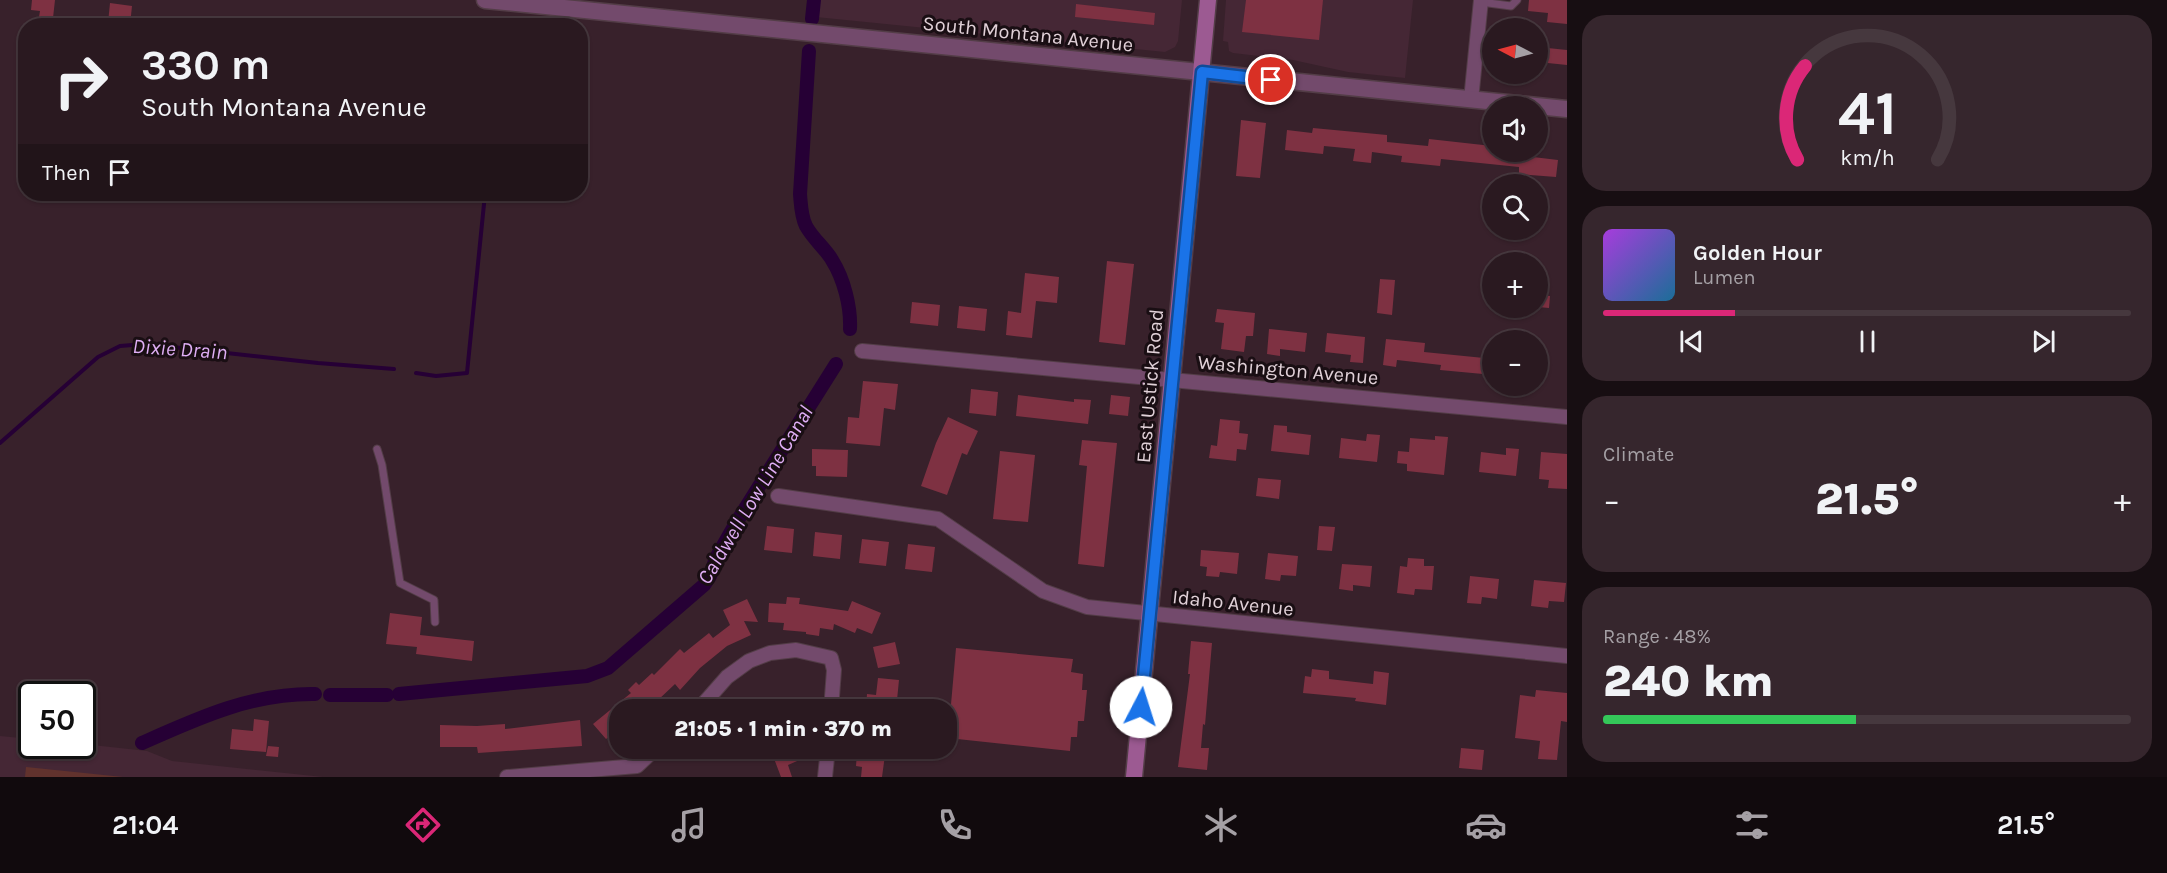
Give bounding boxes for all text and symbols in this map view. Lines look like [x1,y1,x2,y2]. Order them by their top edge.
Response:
street label: South Montana Avenue [922,12,1134,56]
north arrow [1482,18,1548,84]
map controls [1482,18,1548,396]
text: 330 m [141,40,270,90]
icon: right [42,42,120,120]
pin [1245,54,1296,105]
icon: arrive [1254,63,1287,96]
text: 41 [1837,77,1897,150]
text: South Montana Avenue [141,91,427,123]
button: sound [1482,96,1548,162]
text: km/h [1840,145,1894,170]
icon: arrive [103,156,136,189]
text: Then [42,160,91,186]
button: search [1482,174,1548,240]
text: Golden Hour [1693,240,1822,266]
button: + [1482,252,1548,318]
text: Lumen [1693,266,1756,289]
street label: East Ustick Road [1132,308,1168,464]
icon: previous [1675,325,1708,358]
icon: pause [1851,325,1884,358]
icon: next [2027,325,2060,358]
button: − [1482,330,1548,396]
water label: Dixie Drain [132,334,228,364]
street label: Washington Avenue [1197,351,1379,389]
water label: Caldwell Low Line Canal [692,401,818,589]
text: Climate [1603,443,1674,466]
text: 21.5° [1815,473,1919,525]
text: − [1603,481,1620,519]
text: + [2114,481,2131,519]
street label: Idaho Avenue [1171,585,1295,621]
text: Range · 48% [1603,625,1711,648]
text: 240 km [1603,655,1774,707]
position arrow [1109,675,1173,739]
speed limit sign: 50 [18,681,96,759]
text: 21:05 · 1 min · 370 m [674,716,892,742]
icon: directions [402,804,444,846]
icon: music [668,804,710,846]
icon: phone [934,804,976,846]
icon: climate [1200,804,1242,846]
icon: car [1465,804,1507,846]
icon: filters [1731,804,1773,846]
text: 21:04 [112,809,178,841]
text: 21.5° [1997,809,2055,841]

